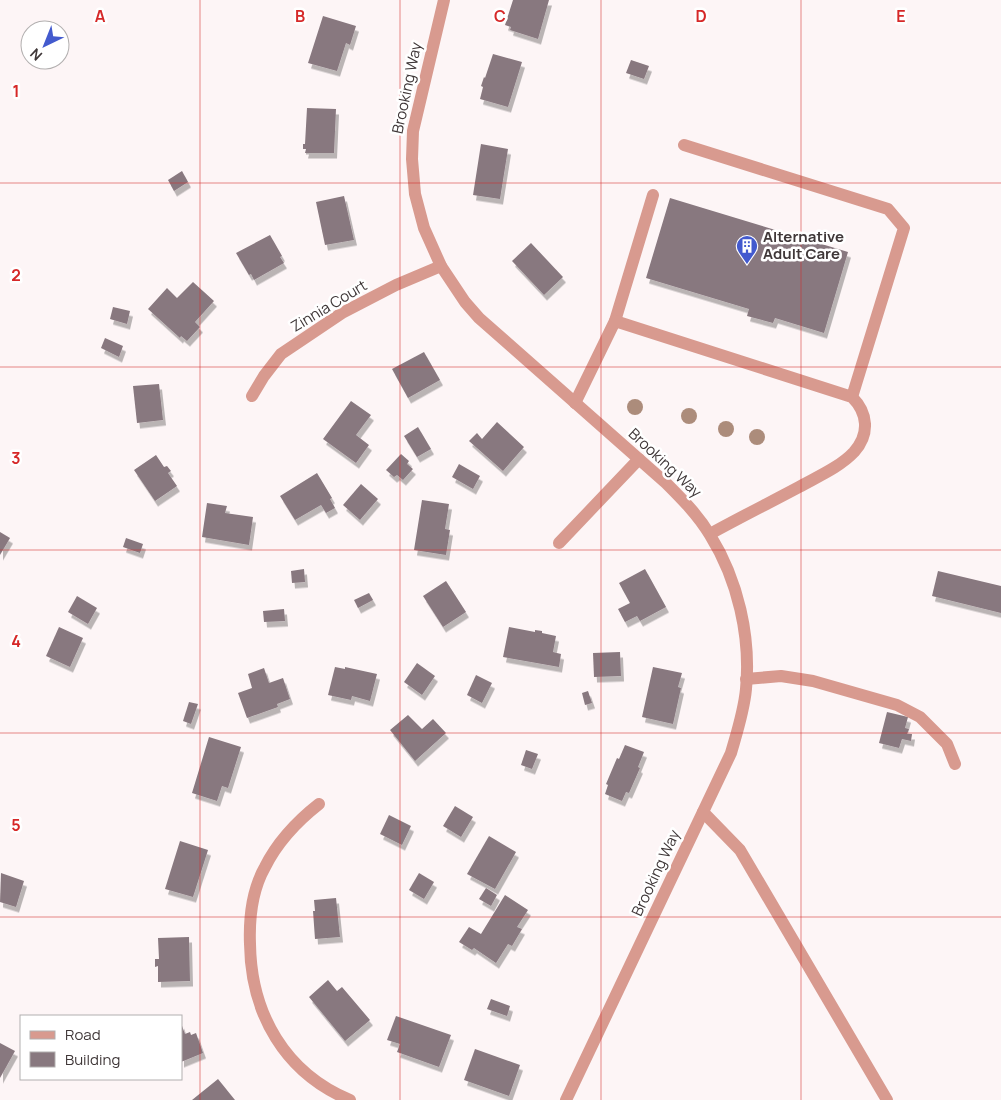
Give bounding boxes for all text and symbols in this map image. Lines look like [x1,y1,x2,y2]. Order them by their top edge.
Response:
text: A [95,5,106,27]
text: B [295,5,305,27]
text: C [494,5,506,27]
text: D [695,5,707,27]
text: E [896,5,906,27]
north arrow [20,20,70,70]
street label: Brooking Way [387,40,426,136]
text: N [26,44,46,65]
text: 1 [12,80,20,102]
place label: Alternative Adult Care [763,226,844,264]
building icon: Alternative Adult Care [735,234,759,265]
text: 2 [11,264,21,286]
street label: Zinnia Court [287,275,371,337]
street label: Brooking Way [624,423,707,502]
text: 3 [11,447,21,469]
text: 4 [11,630,21,652]
text: 5 [11,814,21,836]
street label: Brooking Way [626,826,685,919]
legend [20,1015,182,1080]
text: Road [65,1024,101,1045]
text: Building [65,1049,120,1070]

